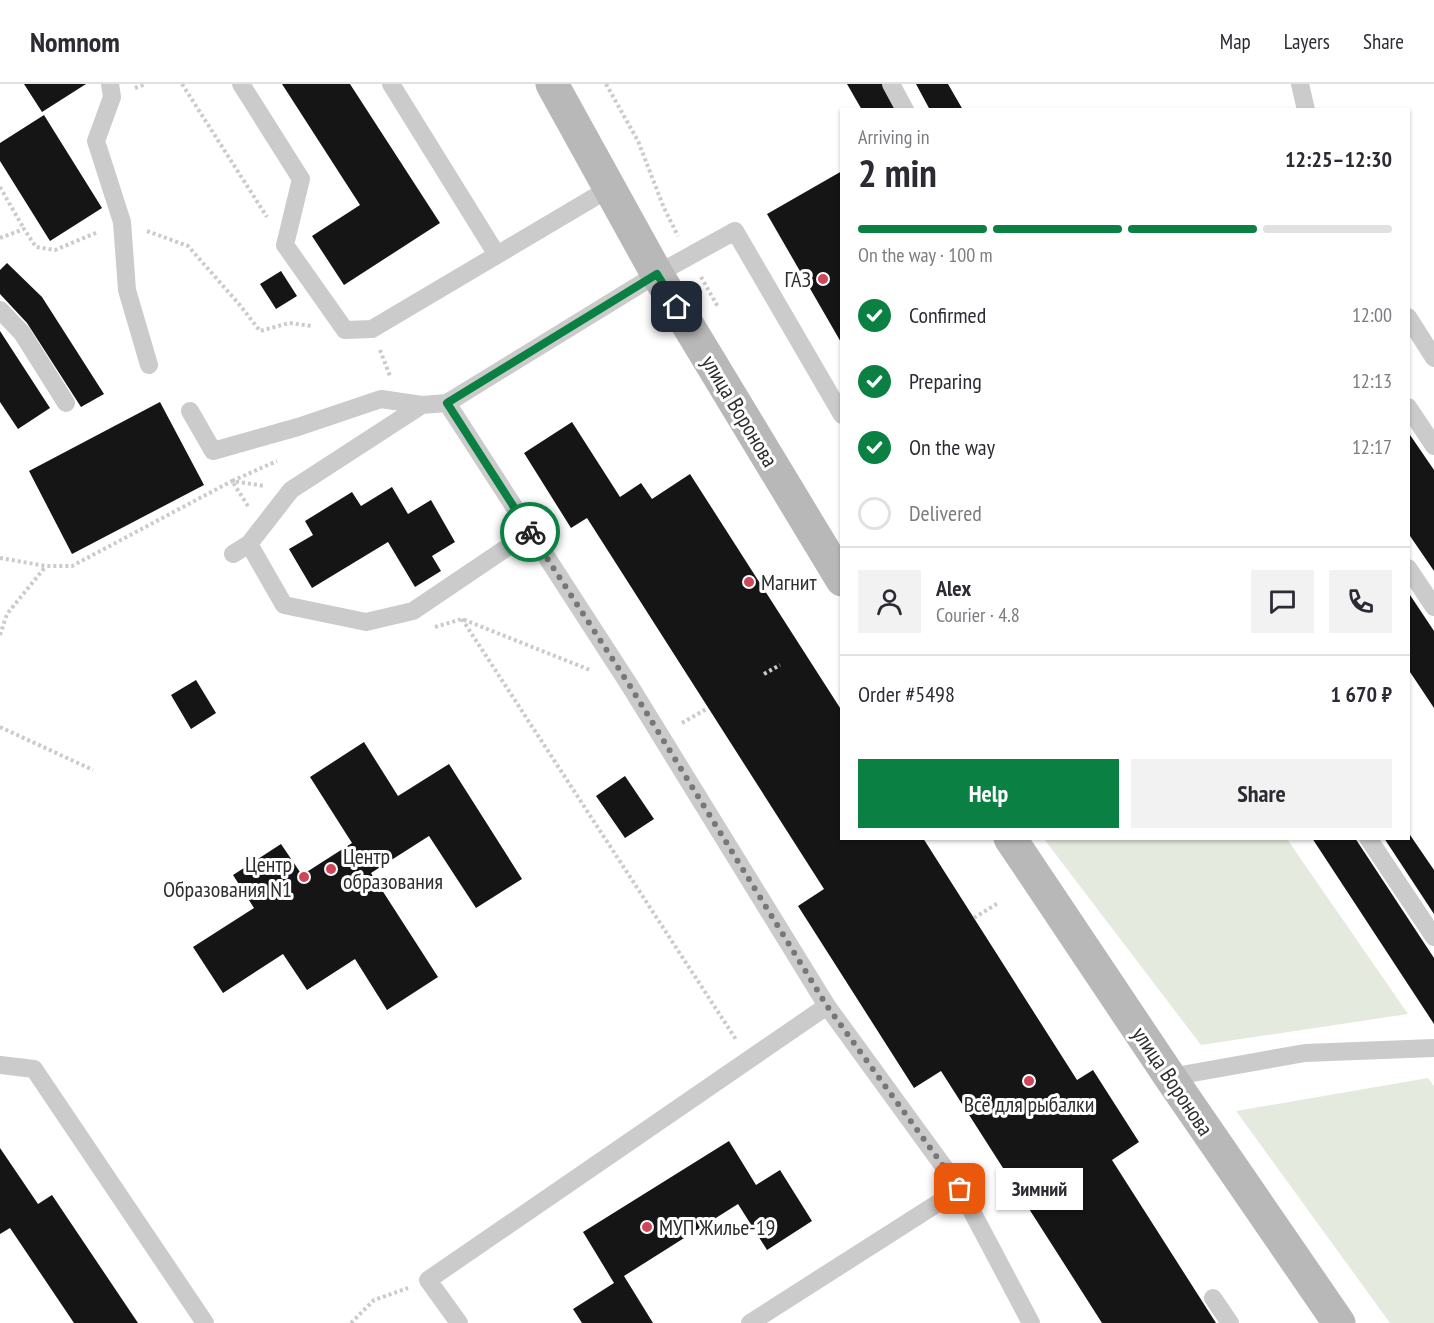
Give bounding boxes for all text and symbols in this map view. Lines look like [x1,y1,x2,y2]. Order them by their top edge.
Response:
text: Nomnom [30,23,120,60]
text: Map [1220,28,1251,55]
text: Layers [1284,28,1330,55]
text: Share [1363,28,1404,55]
text: Arriving in [858,124,930,150]
text: 12:25–12:30 [1285,145,1392,173]
text: 2 min [858,147,937,198]
text: On the way · 100 m [858,242,993,268]
place label: ГАЗ [784,265,811,293]
marker: ГАЗ [816,272,830,286]
pin [651,281,702,332]
icon: home [660,290,693,323]
icon: check [858,299,891,332]
text: Confirmed [909,301,986,329]
text: 12:00 [1352,302,1392,328]
street label: улица Воронова [696,350,784,472]
icon: check [858,365,891,398]
text: Preparing [909,367,982,395]
text: 12:13 [1352,368,1392,394]
icon: check [858,431,891,464]
text: On the way [909,433,995,461]
text: 12:17 [1352,434,1392,460]
text: Delivered [909,499,982,527]
courier [500,502,560,562]
icon: bike [514,516,547,549]
place label: Магнит [761,568,818,596]
button: person [858,570,921,633]
button: chat [1251,570,1314,633]
button: phone [1329,570,1392,633]
text: Alex [936,574,971,602]
marker: Магнит [742,575,756,589]
text: Courier · 4.8 [936,602,1020,628]
text: Order #5498 [858,680,955,708]
text: 1 670 ₽ [1330,680,1392,708]
button: Help [858,759,1119,828]
button: Share [1131,759,1392,828]
place label: Центр образования [343,842,443,895]
place label: Центр Образования N1 [163,850,292,903]
marker: Центр образования [324,862,338,876]
marker: Центр Образования N1 [297,870,311,884]
street label: улица Воронова [1126,1021,1220,1141]
marker: Всё для рыбалки [1022,1074,1036,1088]
place label: Всё для рыбалки [964,1090,1094,1118]
pin [934,1163,985,1214]
callout: Зимний [996,1168,1083,1210]
icon: bag [943,1172,976,1205]
text: Зимний [1012,1176,1067,1202]
place label: МУП Жилье-19 [659,1213,776,1241]
marker: МУП Жилье-19 [640,1220,654,1234]

